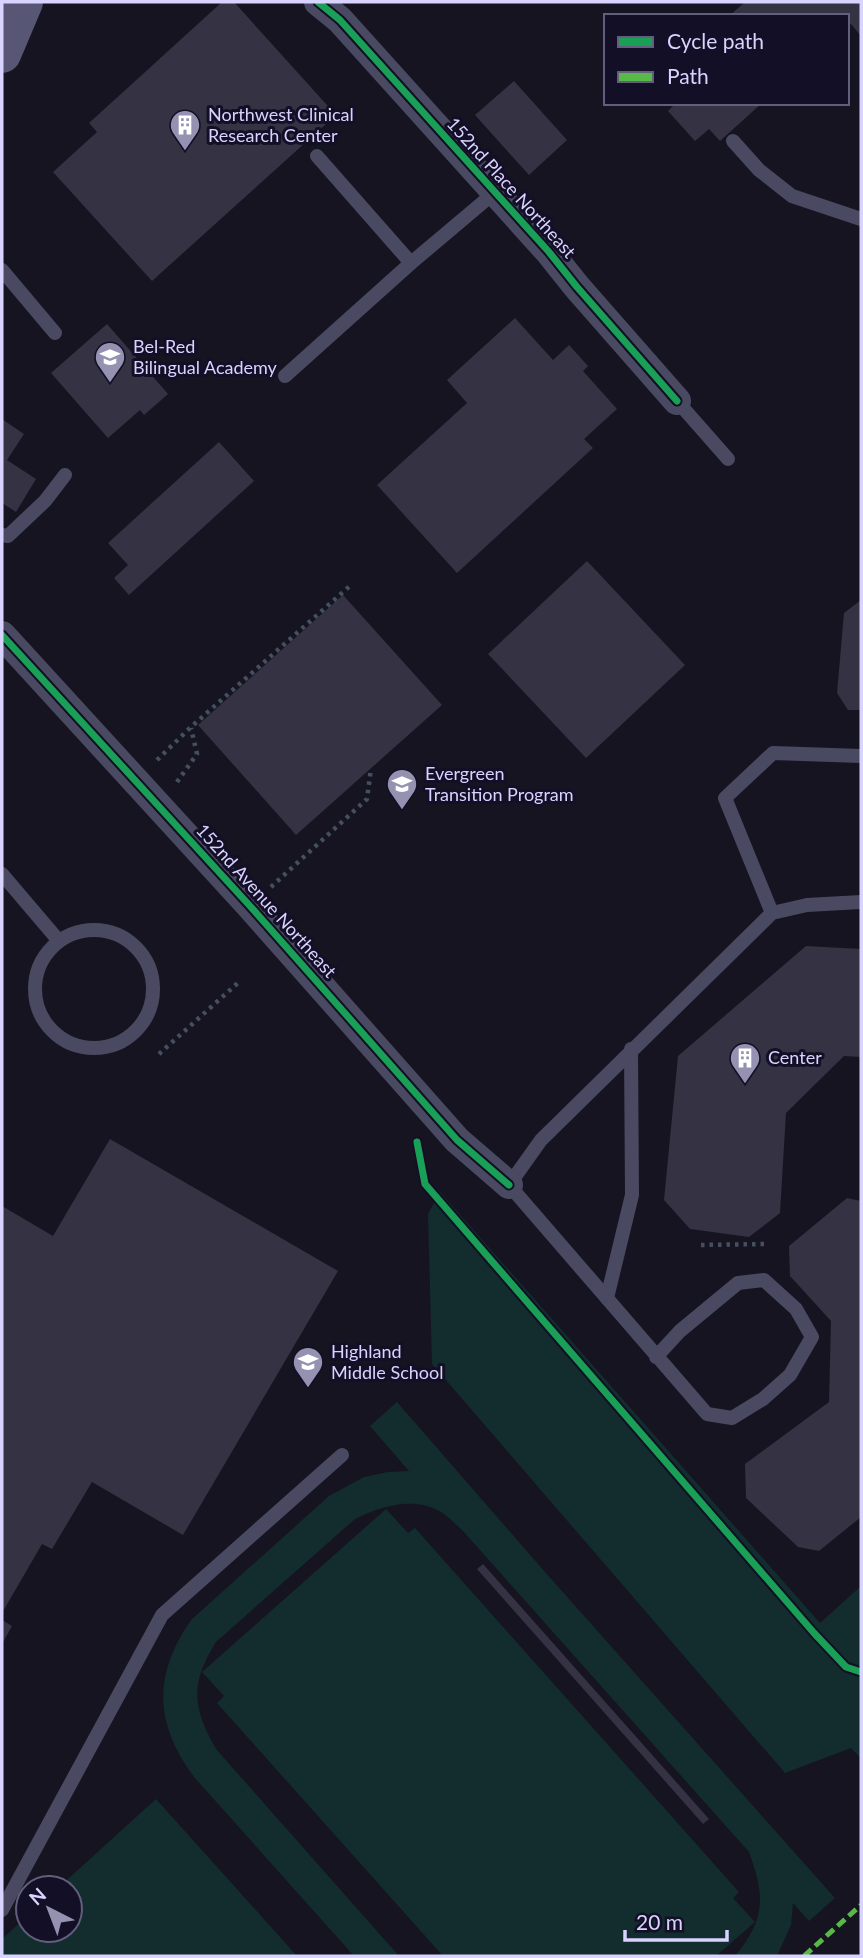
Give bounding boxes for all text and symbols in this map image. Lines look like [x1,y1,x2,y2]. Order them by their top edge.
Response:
legend [604,14,849,105]
text: Cycle path [667,28,764,53]
text: Path [667,63,709,88]
place label: Northwest Clinical Research Center [208,103,354,146]
building icon: Northwest Clinical Research Center [168,108,202,152]
street label: 152nd Place Northeast [443,112,581,263]
place label: Bel-Red Bilingual Academy [133,335,278,378]
school or university icon: Bel-Red Bilingual Academy [93,340,127,384]
place label: Evergreen Transition Program [425,762,574,805]
school or university icon: Evergreen Transition Program [385,767,419,811]
street label: 152nd Avenue Northeast [192,819,342,982]
building icon: Center [728,1041,762,1085]
place label: Center [768,1046,822,1068]
place label: Highland Middle School [331,1340,443,1383]
school or university icon: Highland Middle School [291,1345,325,1389]
north arrow [14,1874,84,1944]
text: N [24,1883,50,1909]
scale bar [625,1898,726,1942]
text: 20 m [636,1909,683,1934]

